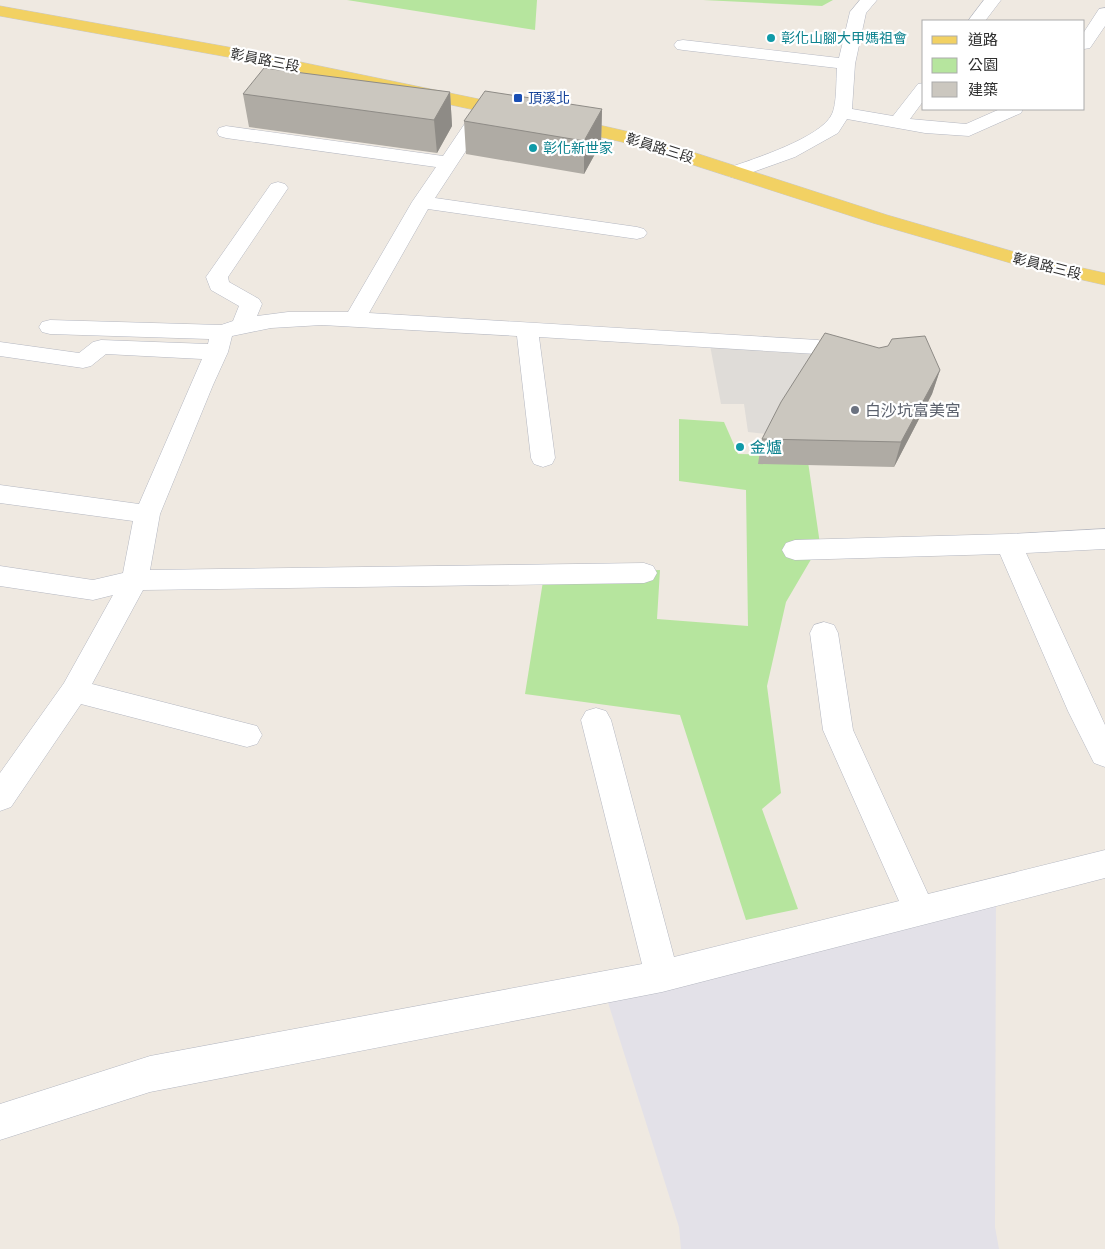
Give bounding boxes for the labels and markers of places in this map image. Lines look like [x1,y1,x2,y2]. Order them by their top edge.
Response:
place label: 彰化山腳大甲媽祖會 [781,30,907,47]
marker: 彰化山腳大甲媽祖會 [765,32,777,44]
place label: 頂溪北 [528,90,570,107]
marker: 頂溪北 [512,92,524,104]
place label: 彰化新世家 [543,140,613,157]
marker: 彰化新世家 [527,142,539,154]
place label: 白沙坑富美宮 [865,401,961,420]
marker: 白沙坑富美宮 [849,404,861,416]
place label: 金爐 [750,438,782,457]
marker: 金爐 [734,441,746,453]

